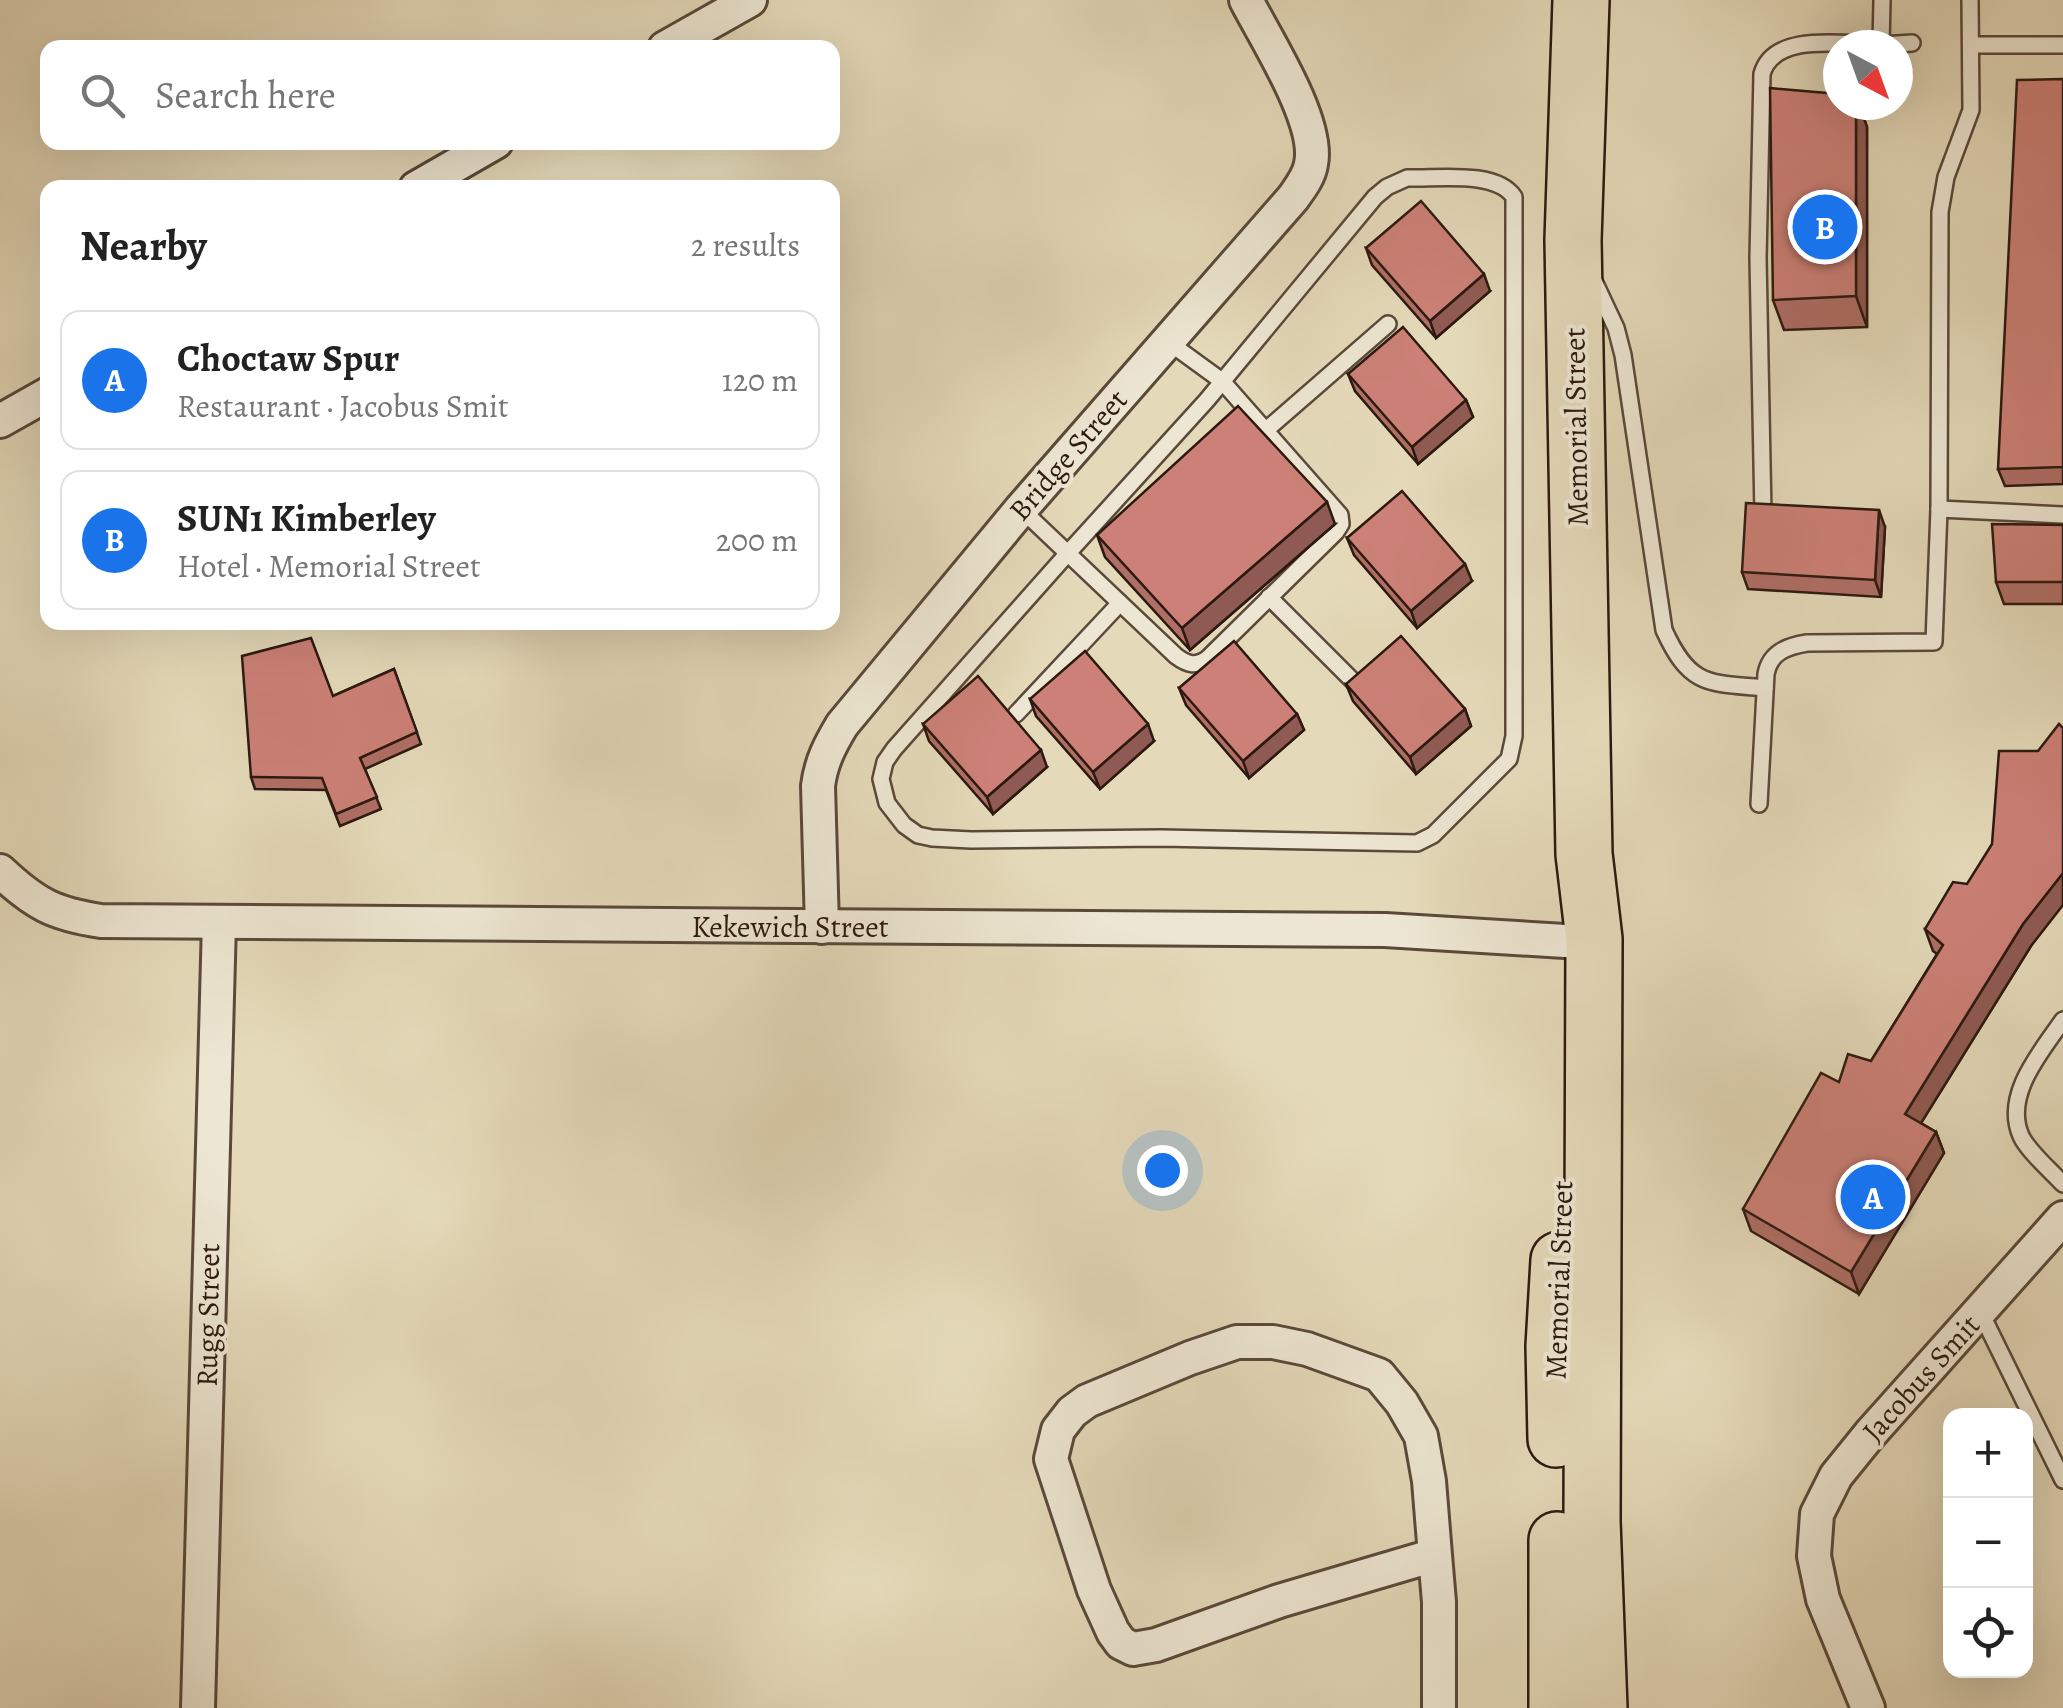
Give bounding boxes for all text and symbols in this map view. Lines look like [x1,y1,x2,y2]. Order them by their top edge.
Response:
north arrow [1823,30,1913,120]
search box [40,40,840,150]
icon: search [75,68,130,123]
text: Search here [155,69,336,121]
pin: B [1792,190,1858,264]
text: Nearby [80,217,207,274]
text: 2 results [691,223,800,267]
street label: Memorial Street [1554,327,1598,527]
text: Choctaw Spur [177,332,399,384]
text: A [104,358,125,402]
text: 120 m [722,358,798,402]
street label: Bridge Street [1000,381,1136,529]
text: Restaurant · Jacobus Smit [177,384,509,428]
text: SUN1 Kimberley [177,492,436,544]
text: B [104,518,125,562]
text: 200 m [716,518,798,562]
text: Hotel · Memorial Street [177,544,481,588]
street label: Kekewich Street [691,907,889,947]
your location [1137,1145,1188,1196]
pin: A [1840,1160,1906,1234]
street label: Memorial Street [1536,1180,1582,1380]
street label: Rugg Street [187,1243,229,1387]
street label: Jacobus Smit [1853,1306,1989,1450]
map controls [1943,1408,2033,1678]
button: + [1943,1408,2033,1498]
button: − [1943,1498,2033,1588]
button: locate [1943,1588,2033,1678]

